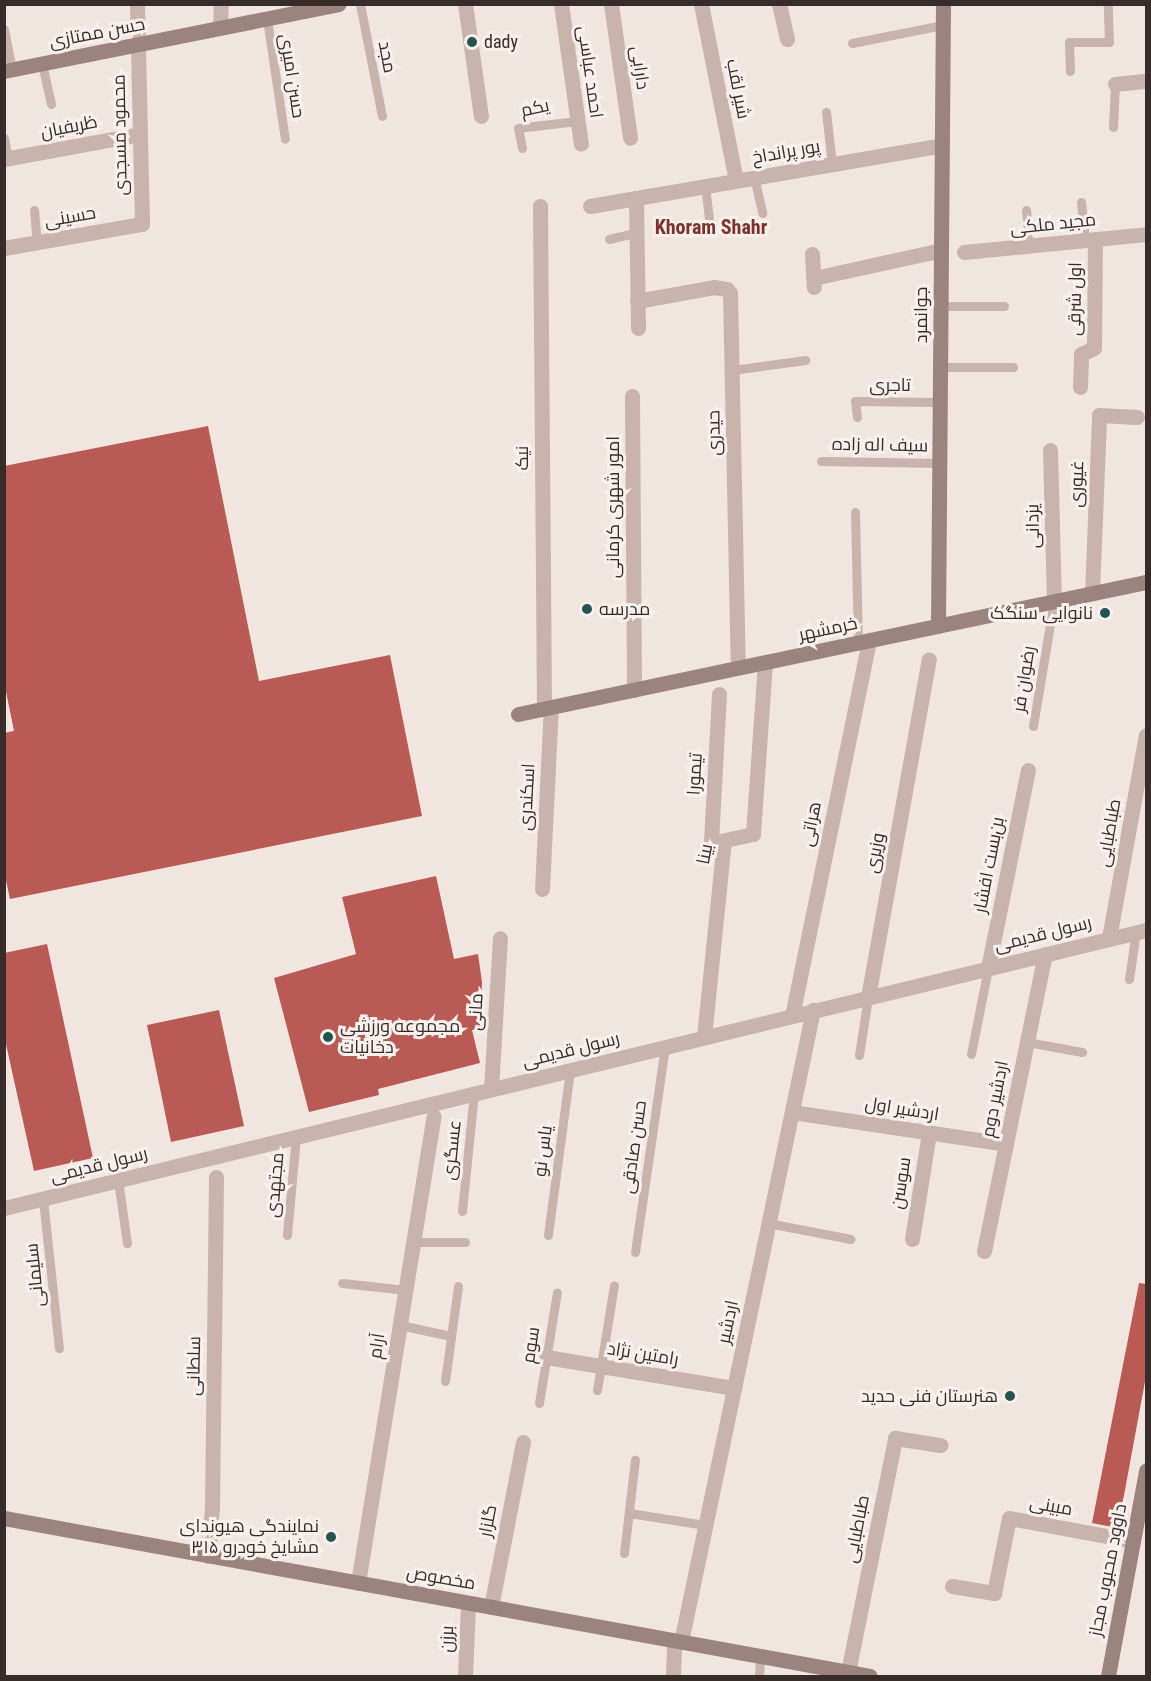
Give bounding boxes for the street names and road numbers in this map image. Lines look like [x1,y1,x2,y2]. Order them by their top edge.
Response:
street label: حسن ممتازی [47,13,147,53]
street label: احمد عباسی [573,25,607,119]
street label: حسن امیری [275,32,309,120]
street label: مجد [373,39,401,75]
street label: دارابی [626,45,654,91]
street label: شیر لقب [722,57,754,121]
street label: محمود مسجدی [108,74,132,196]
street label: یکم [519,94,551,122]
street label: ظریفیان [39,111,99,143]
street label: پور پرانداخ [750,135,822,169]
street label: حسینی [43,202,97,232]
street label: مجید ملکی [1009,209,1097,239]
street label: اول شرقی [1064,262,1086,336]
street label: جوانمرد [910,287,932,343]
street label: تاجری [869,374,911,396]
street label: حیدری [703,410,725,456]
street label: سیف اله زاده [832,433,928,457]
street label: امور شهری کرمانی [602,436,624,578]
street label: نیک [511,446,533,470]
street label: غیوری [1065,460,1089,508]
street label: یزدانی [1022,504,1044,548]
street label: خرمشهر [797,612,859,646]
street label: رضوان فر [1008,644,1040,714]
street label: تیمورا [683,752,707,796]
street label: اسکندری [514,763,540,831]
street label: طباطبایی [1092,797,1126,869]
street label: هراتی [796,800,826,848]
street label: بن‌بست افشار [969,815,1009,915]
street label: وزیری [861,831,889,875]
street label: بینا [692,842,718,866]
street label: رسول قدیمی [992,911,1094,957]
street label: مانی [464,993,488,1031]
street label: رسول قدیمی [520,1027,622,1073]
street label: اردشیر دوم [977,1059,1013,1139]
street label: اردشیر اول [863,1092,941,1126]
street label: حسن صادقی [617,1099,651,1195]
street label: عسگری [438,1119,466,1181]
street label: یاس نو [529,1124,557,1178]
street label: رسول قدیمی [48,1142,150,1188]
street label: مجتهدی [261,1152,289,1218]
street label: سوسن [886,1155,916,1211]
street label: سلیمانی [21,1242,49,1308]
street label: اردشیر [713,1298,743,1346]
street label: سوم [517,1325,545,1365]
street label: آرام [364,1332,390,1360]
street label: سلطانی [183,1336,205,1396]
street label: رامتین نژاد [606,1338,680,1370]
street label: مبینی [1028,1492,1074,1520]
street label: طباطبایی [840,1493,874,1565]
street label: داوود محبوب مجاز [1085,1502,1131,1638]
street label: گلزار [474,1503,502,1539]
street label: مخصوص [405,1561,477,1595]
street label: برزن [436,1625,458,1653]

